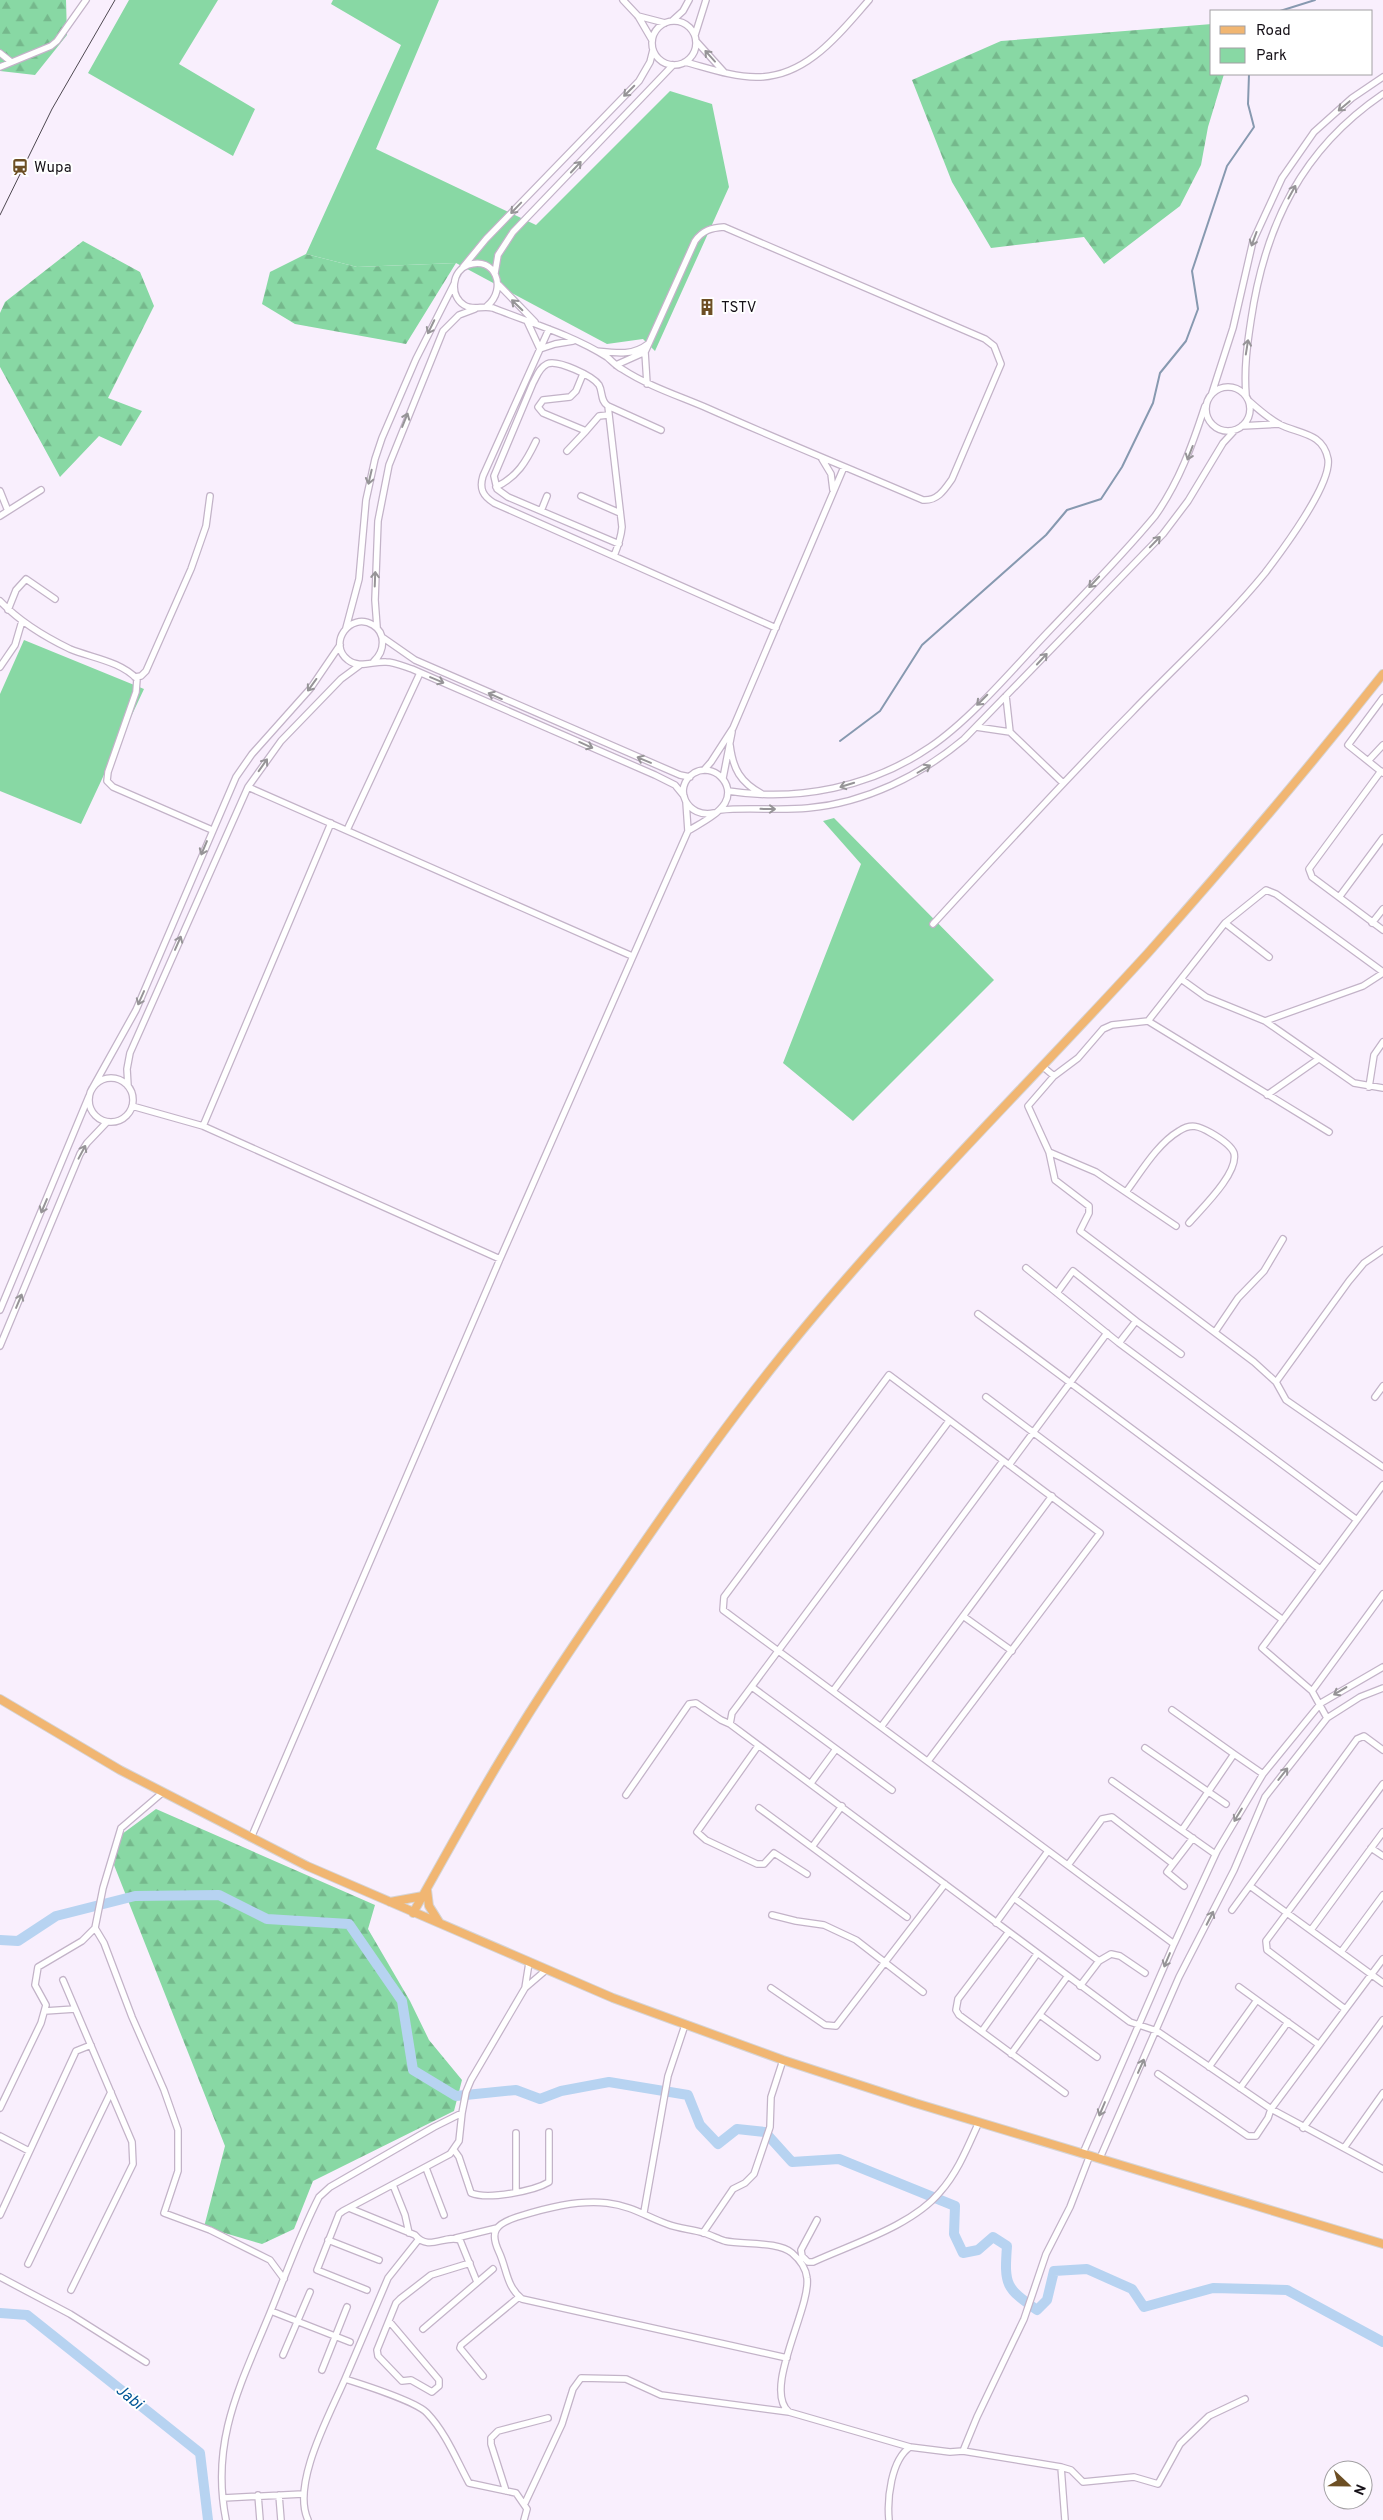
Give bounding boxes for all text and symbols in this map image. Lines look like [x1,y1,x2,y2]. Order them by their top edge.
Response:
legend [1210,10,1373,75]
text: Road [1256,22,1291,41]
text: Park [1256,47,1287,66]
one-way arrow [704,50,716,63]
one-way arrow [623,85,635,97]
one-way arrow [1337,100,1350,111]
station icon: Wupa [10,157,30,177]
place label: Wupa [34,159,72,178]
one-way arrow [570,161,582,173]
one-way arrow [1287,185,1297,200]
one-way arrow [510,202,522,214]
one-way arrow [1249,230,1258,246]
building icon: TSTV [697,297,717,317]
one-way arrow [511,299,524,311]
place label: TSTV [721,299,757,318]
one-way arrow [426,319,435,334]
one-way arrow [1242,339,1252,355]
one-way arrow [401,413,411,428]
one-way arrow [1185,445,1194,460]
one-way arrow [365,468,374,484]
one-way arrow [1149,536,1161,548]
one-way arrow [371,571,380,587]
one-way arrow [1088,576,1100,589]
one-way arrow [1036,652,1048,665]
one-way arrow [429,675,444,685]
one-way arrow [307,678,317,692]
one-way arrow [488,690,503,700]
one-way arrow [976,694,988,706]
one-way arrow [578,740,593,750]
one-way arrow [637,755,652,765]
one-way arrow [258,758,268,772]
one-way arrow [916,764,931,774]
one-way arrow [839,781,855,791]
one-way arrow [760,804,776,814]
one-way arrow [199,840,209,855]
one-way arrow [174,936,183,951]
one-way arrow [136,990,145,1005]
one-way arrow [77,1144,87,1159]
one-way arrow [38,1198,48,1213]
one-way arrow [14,1294,24,1309]
one-way arrow [1334,1686,1348,1696]
one-way arrow [1278,1768,1289,1781]
one-way arrow [1233,1807,1243,1821]
one-way arrow [1206,1911,1215,1926]
one-way arrow [1161,1952,1171,1967]
one-way arrow [1137,2058,1147,2073]
one-way arrow [1097,2102,1106,2117]
water label: Jabi [111,2381,147,2415]
north arrow [1323,2460,1373,2510]
text: N [1349,2481,1368,2497]

